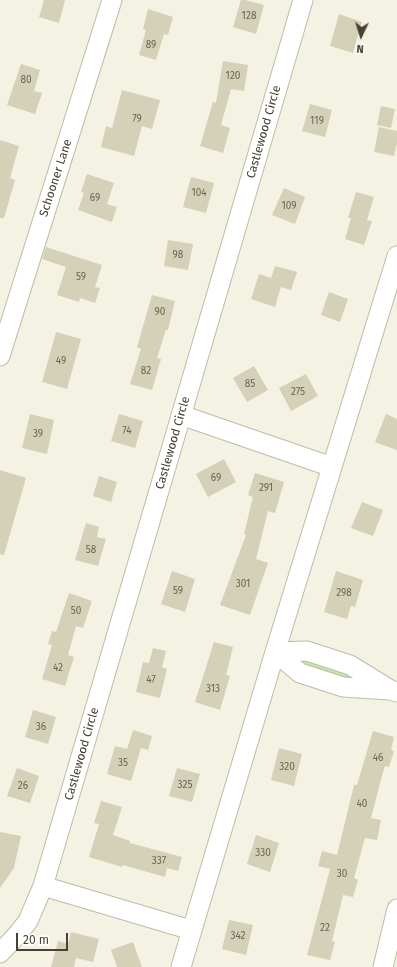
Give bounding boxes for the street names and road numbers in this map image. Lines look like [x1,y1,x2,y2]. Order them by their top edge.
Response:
street label: Castlewood Circle [244,84,284,180]
street label: Schooner Lane [37,137,75,219]
street label: Castlewood Circle [153,395,193,491]
street label: Castlewood Circle [62,706,102,802]

